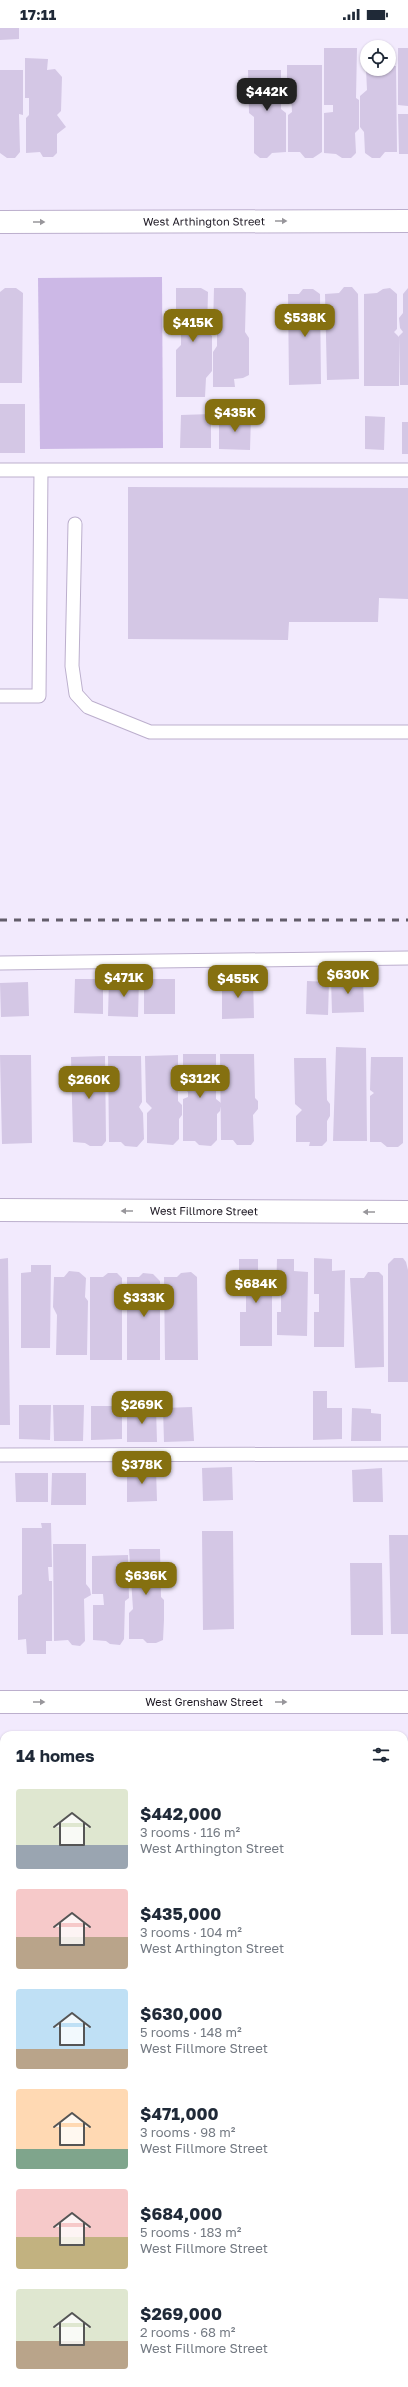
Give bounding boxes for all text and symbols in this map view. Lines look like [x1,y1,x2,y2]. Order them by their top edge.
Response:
text: 17:11 [20,5,56,23]
map controls [360,40,396,76]
button: locate [360,40,396,76]
pin: $442K [239,78,295,112]
text: $442K [246,83,288,99]
street label: West Arthington Street [143,214,265,228]
one-way arrow [275,218,288,224]
one-way arrow [33,219,46,225]
pin: $538K [277,304,333,338]
pin: $415K [165,309,221,343]
text: $538K [284,309,326,325]
text: $415K [173,314,213,330]
pin: $435K [207,399,263,433]
text: $435K [214,404,256,420]
pin: $630K [320,961,376,995]
pin: $471K [96,964,152,998]
pin: $455K [210,965,266,999]
text: $630K [327,966,369,982]
text: $471K [104,969,144,985]
text: $455K [217,970,259,986]
pin: $312K [172,1065,228,1099]
pin: $260K [61,1066,117,1100]
text: $312K [180,1070,220,1086]
text: $260K [68,1071,110,1087]
street label: West Fillmore Street [150,1204,258,1217]
one-way arrow [120,1208,133,1214]
one-way arrow [362,1209,375,1215]
pin: $684K [228,1270,284,1304]
text: $684K [235,1275,277,1291]
pin: $333K [116,1284,172,1318]
text: $333K [123,1289,165,1305]
pin: $269K [114,1391,170,1425]
text: $269K [121,1396,163,1412]
pin: $378K [114,1451,170,1485]
text: $378K [121,1456,163,1472]
pin: $636K [118,1562,174,1596]
text: $636K [125,1567,167,1583]
street label: West Grenshaw Street [145,1695,263,1708]
one-way arrow [33,1699,46,1705]
one-way arrow [275,1699,288,1705]
icon: filters [370,1744,392,1766]
text: 14 homes [16,1745,95,1766]
text: $442,000 [140,1803,222,1824]
icon: home [48,1805,96,1853]
text: 3 rooms · 116 m² [140,1824,240,1840]
text: West Arthington Street [140,1840,284,1856]
text: $435,000 [140,1903,221,1924]
icon: home [48,1905,96,1953]
text: 3 rooms · 104 m² [140,1924,242,1940]
text: West Arthington Street [140,1940,284,1956]
text: $630,000 [140,2003,222,2024]
icon: home [48,2005,96,2053]
text: 5 rooms · 148 m² [140,2024,242,2040]
text: West Fillmore Street [140,2040,268,2056]
text: $471,000 [140,2103,219,2124]
icon: home [48,2105,96,2153]
text: 3 rooms · 98 m² [140,2124,235,2140]
text: West Fillmore Street [140,2140,268,2156]
text: $684,000 [140,2203,222,2224]
icon: home [48,2205,96,2253]
text: 5 rooms · 183 m² [140,2224,241,2240]
text: West Fillmore Street [140,2240,268,2256]
text: $269,000 [140,2303,222,2324]
icon: home [48,2305,96,2353]
text: 2 rooms · 68 m² [140,2324,235,2340]
text: West Fillmore Street [140,2340,268,2356]

